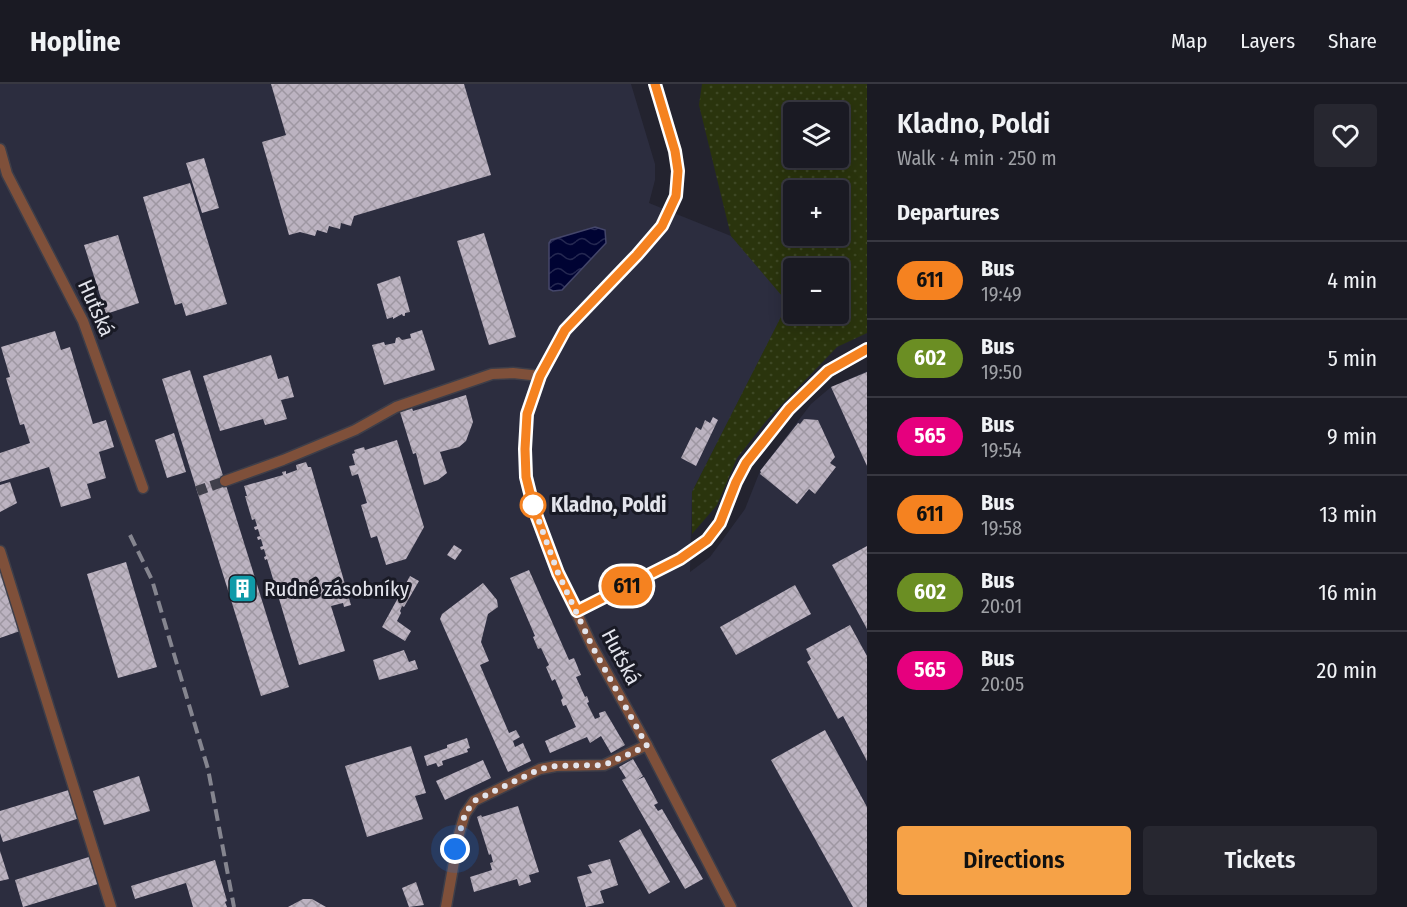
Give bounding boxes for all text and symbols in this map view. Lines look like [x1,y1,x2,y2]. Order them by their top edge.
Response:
text: Hopline [30,25,121,58]
text: Map [1171,28,1207,54]
text: Layers [1240,28,1295,54]
text: Share [1328,28,1377,54]
map controls [783,102,849,324]
button: layers [783,102,849,168]
button: heart [1314,104,1377,167]
text: Kladno, Poldi [897,107,1050,140]
text: Walk · 4 min · 250 m [897,146,1057,170]
button: + [783,180,849,246]
text: Departures [897,199,999,226]
text: Bus [981,255,1014,282]
button: − [783,258,849,324]
text: 611 [916,267,944,293]
text: 4 min [1327,267,1377,294]
street label: Huťská [72,276,120,340]
text: 19:49 [981,282,1022,306]
text: Bus [981,333,1014,360]
text: 602 [914,345,946,371]
text: 5 min [1328,345,1377,372]
text: 19:50 [981,360,1022,384]
text: Bus [981,411,1014,438]
text: 565 [914,423,946,449]
text: 9 min [1327,423,1377,450]
text: 19:54 [981,438,1022,462]
text: Bus [981,489,1014,516]
marker: Kladno, Poldi [520,492,546,518]
place label: Kladno, Poldi [551,492,666,518]
text: 611 [916,501,944,527]
text: 13 min [1319,501,1377,528]
text: 19:58 [981,516,1022,540]
line badge: 611 [592,566,662,606]
text: Bus [981,567,1014,594]
building icon: Rudné zásobníky [227,573,259,605]
text: 611 [613,573,641,599]
place label: Rudné zásobníky [264,576,410,602]
text: 602 [914,579,946,605]
text: 16 min [1318,579,1377,606]
text: 20:01 [981,594,1022,618]
street label: Huťská [596,625,646,689]
text: Bus [981,645,1014,672]
text: 565 [914,657,946,683]
text: 20 min [1317,657,1377,684]
text: 20:05 [981,672,1024,696]
button: Directions [897,826,1131,895]
button: Tickets [1143,826,1377,895]
your location [440,834,470,864]

